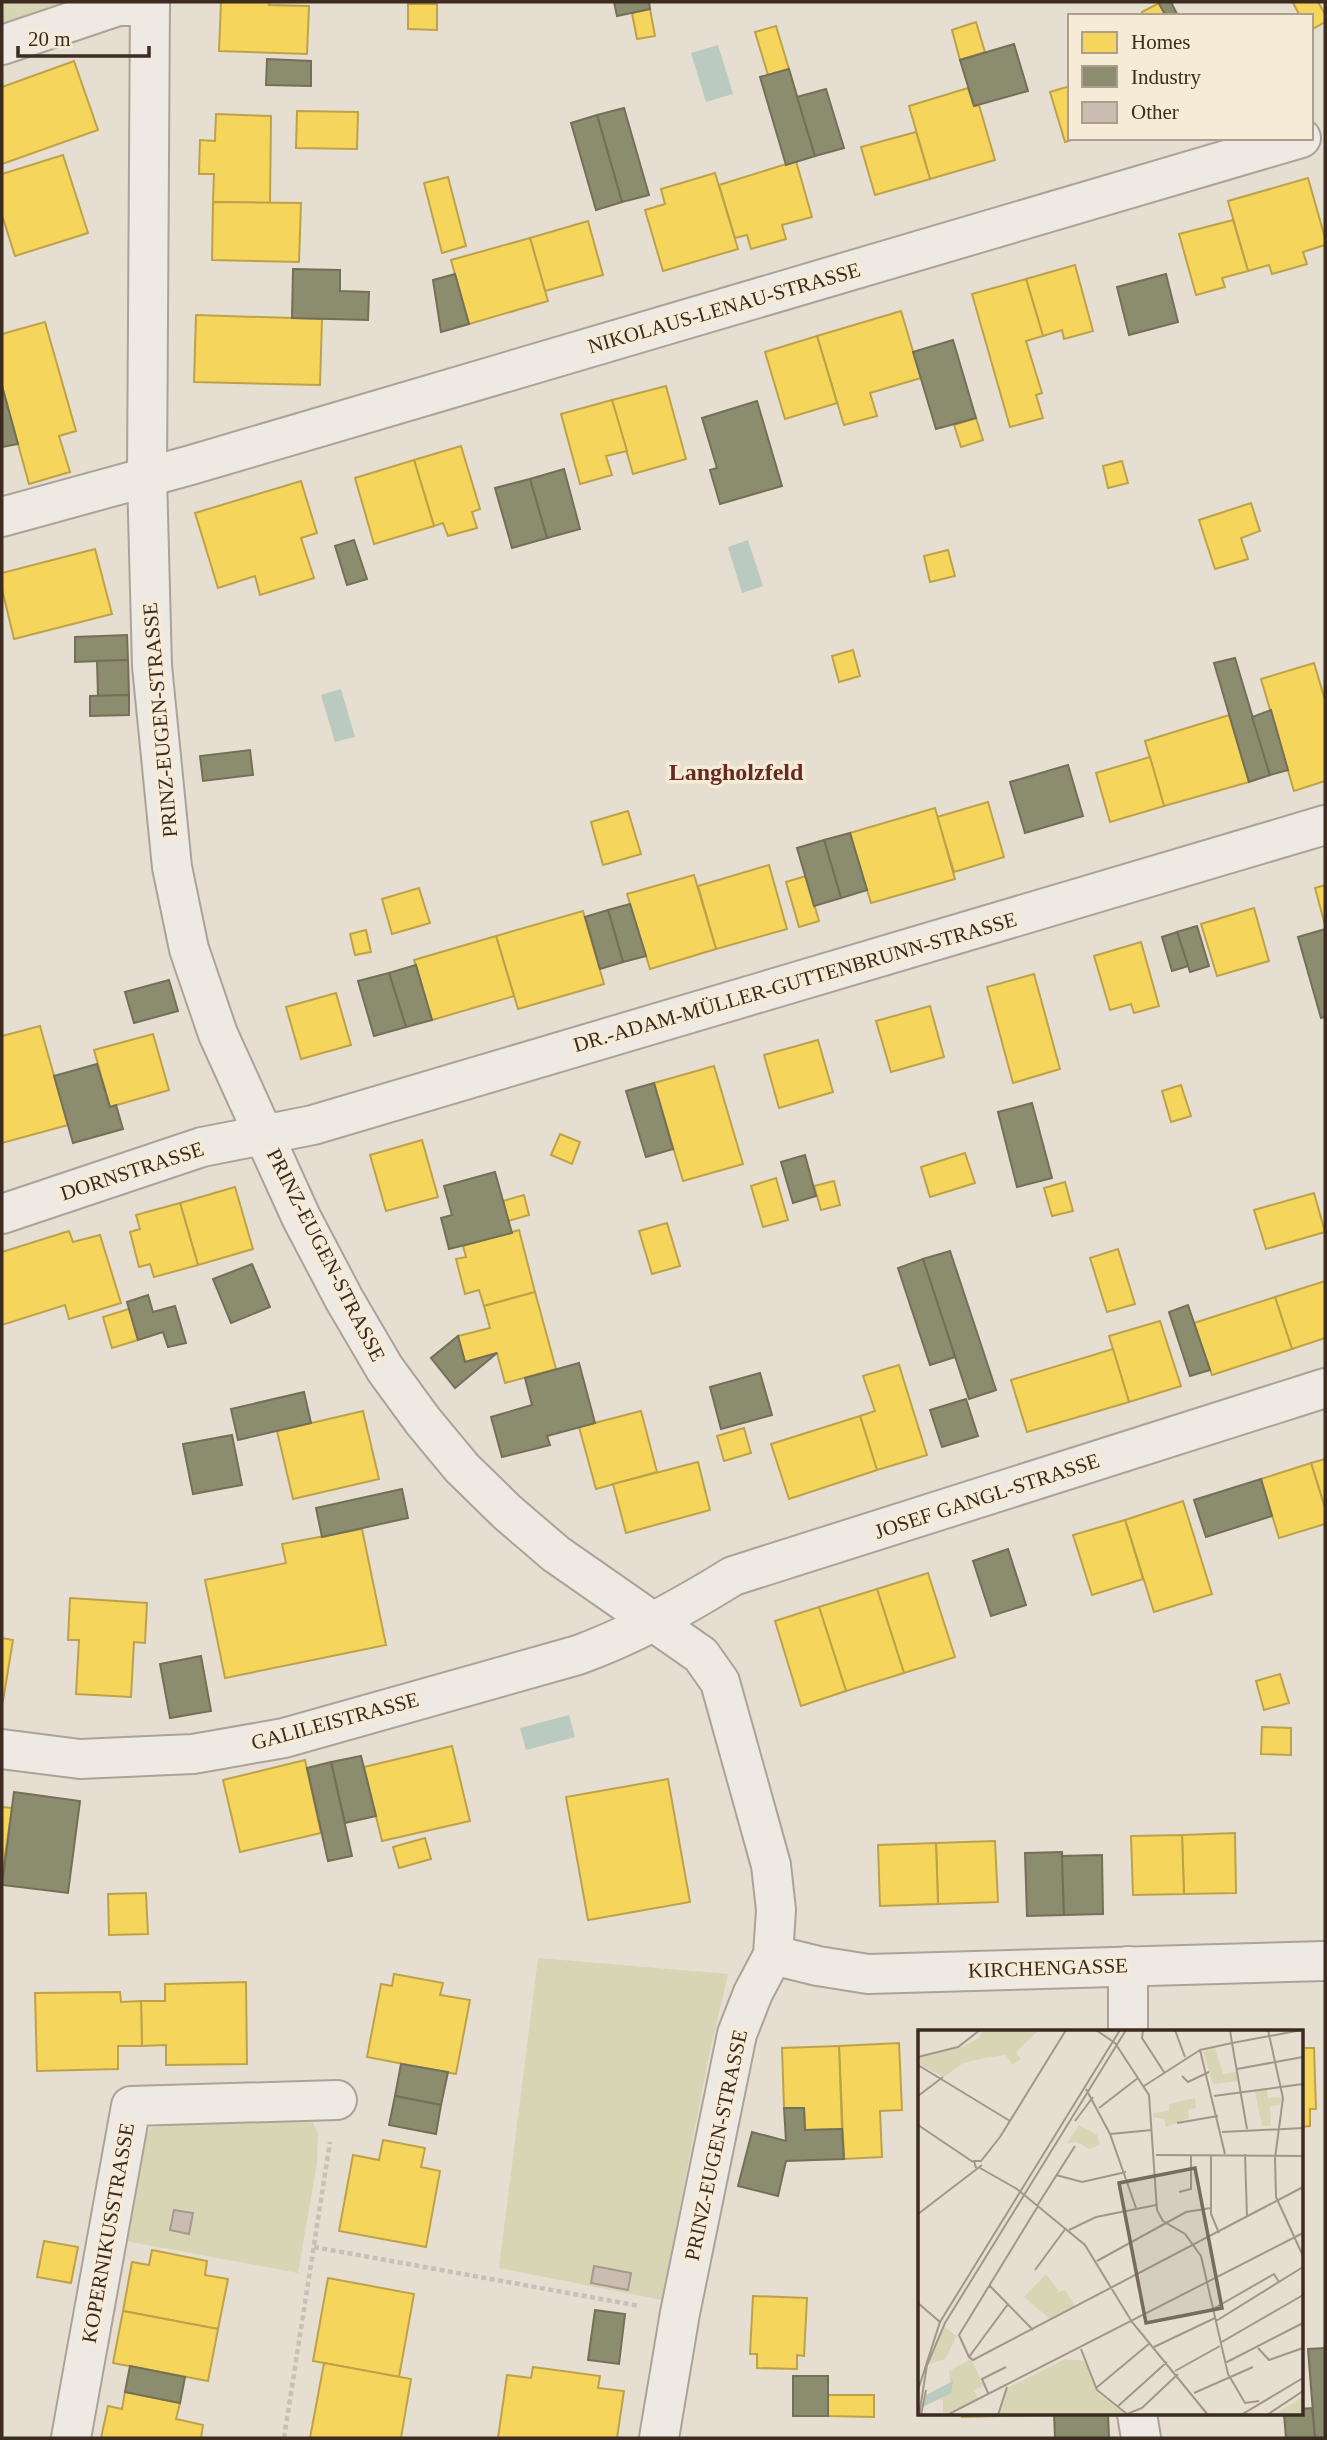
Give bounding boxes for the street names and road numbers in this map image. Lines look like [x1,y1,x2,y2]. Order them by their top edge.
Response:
street label: NIKOLAUS-LENAU-STRASSE [585,258,863,358]
street label: PRINZ-EUGEN-STRASSE [138,602,182,838]
street label: DR.-ADAM-MÜLLER-GUTTENBRUNN-STRASSE [570,907,1020,1057]
street label: DORNSTRASSE [57,1137,207,1205]
street label: PRINZ-EUGEN-STRASSE [262,1145,390,1365]
street label: JOSEF GANGL-STRASSE [871,1448,1103,1544]
street label: GALILEISTRASSE [249,1687,421,1755]
street label: KIRCHENGASSE [968,1953,1128,1983]
street label: PRINZ-EUGEN-STRASSE [680,2027,752,2263]
street label: KOPERNIKUSSTRASSE [77,2121,139,2345]

